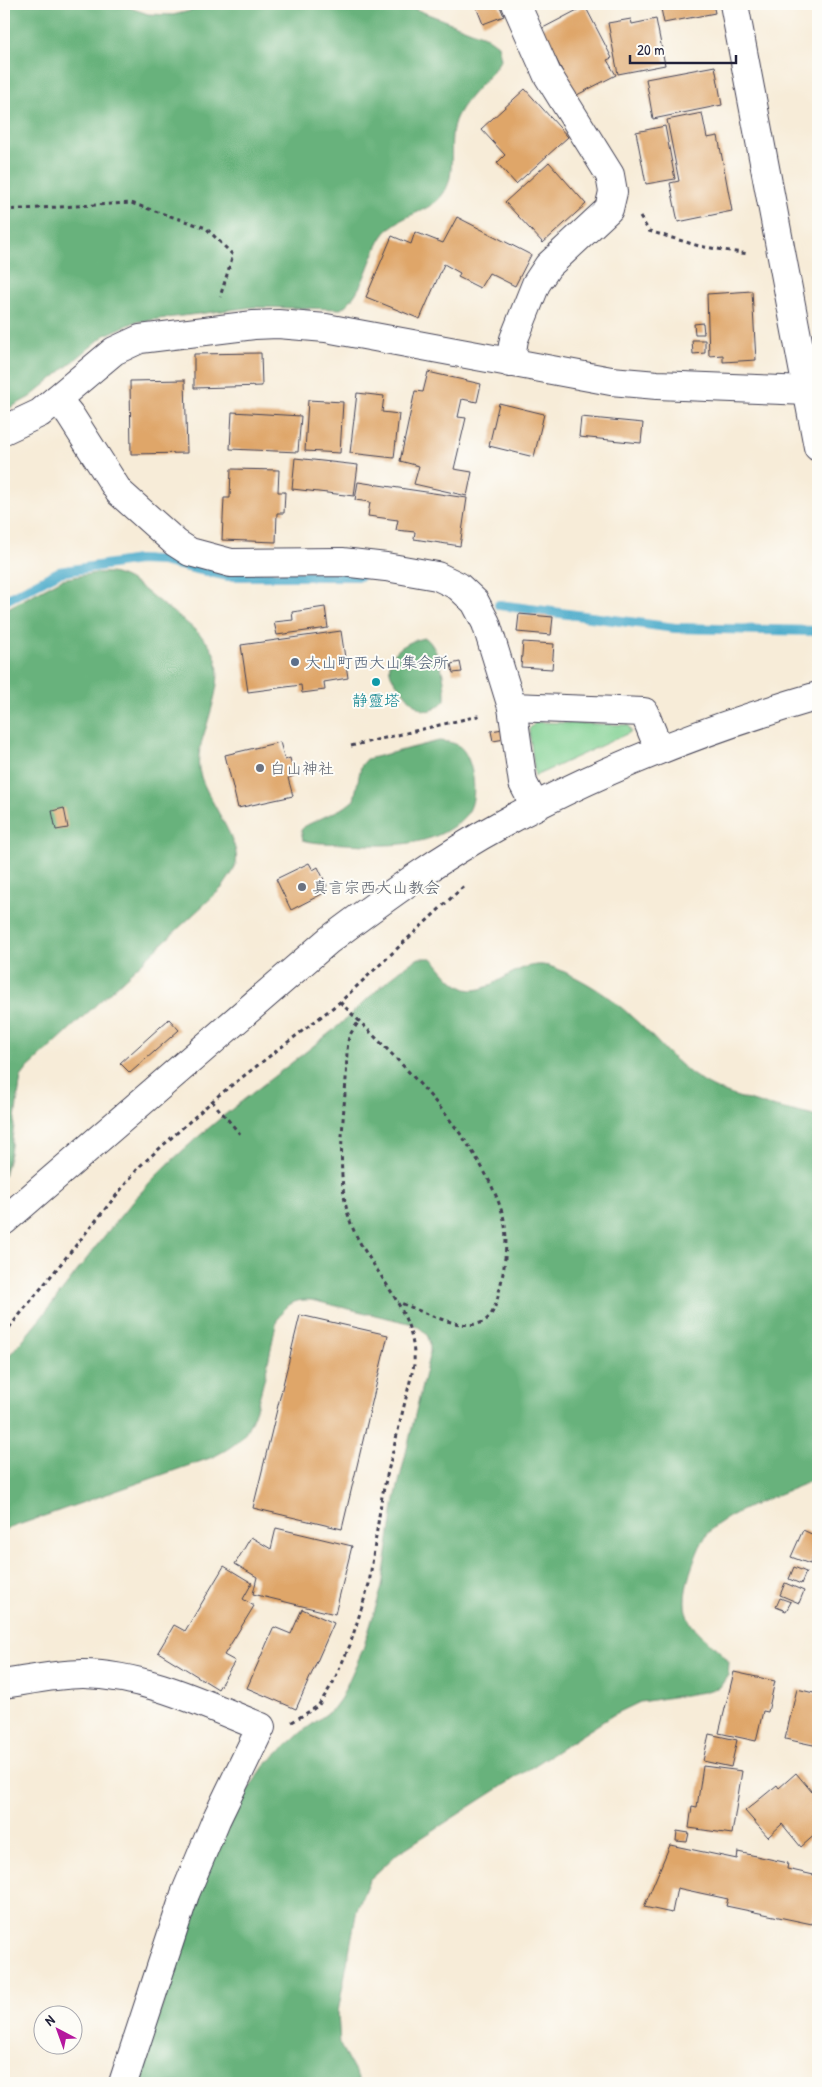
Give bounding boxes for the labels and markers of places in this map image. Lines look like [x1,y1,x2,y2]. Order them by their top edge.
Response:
place label: 大山町西大山集会所 [305,651,449,673]
marker: 大山町西大山集会所 [289,656,301,668]
marker: 静靈塔 [370,676,382,688]
place label: 静靈塔 [352,689,400,711]
place label: 白山神社 [270,757,334,779]
marker: 白山神社 [254,762,266,774]
place label: 真言宗西大山教会 [312,876,440,898]
marker: 真言宗西大山教会 [296,881,308,893]

